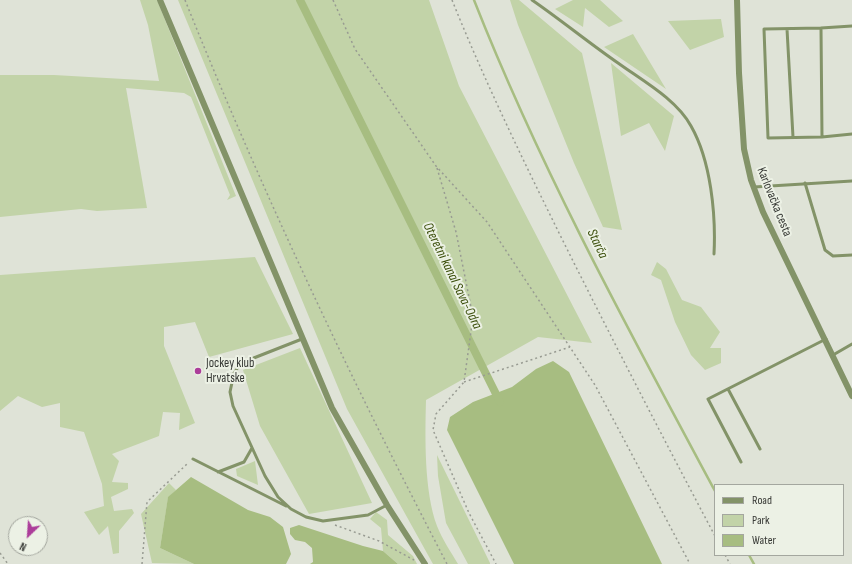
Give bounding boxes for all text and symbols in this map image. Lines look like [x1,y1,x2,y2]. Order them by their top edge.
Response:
street label: Karlovačka cesta [753,165,795,239]
water label: Oteretni kanal Sava-Odra [419,220,485,332]
water label: Starča [583,227,611,261]
place label: Jockey klub Hrvatske [206,356,254,387]
marker: Jockey klub Hrvatske [193,366,203,376]
legend [714,484,844,556]
text: Road [752,493,772,508]
text: Park [752,513,770,528]
north arrow [8,516,48,556]
text: Water [752,533,776,548]
text: N [18,539,29,554]

